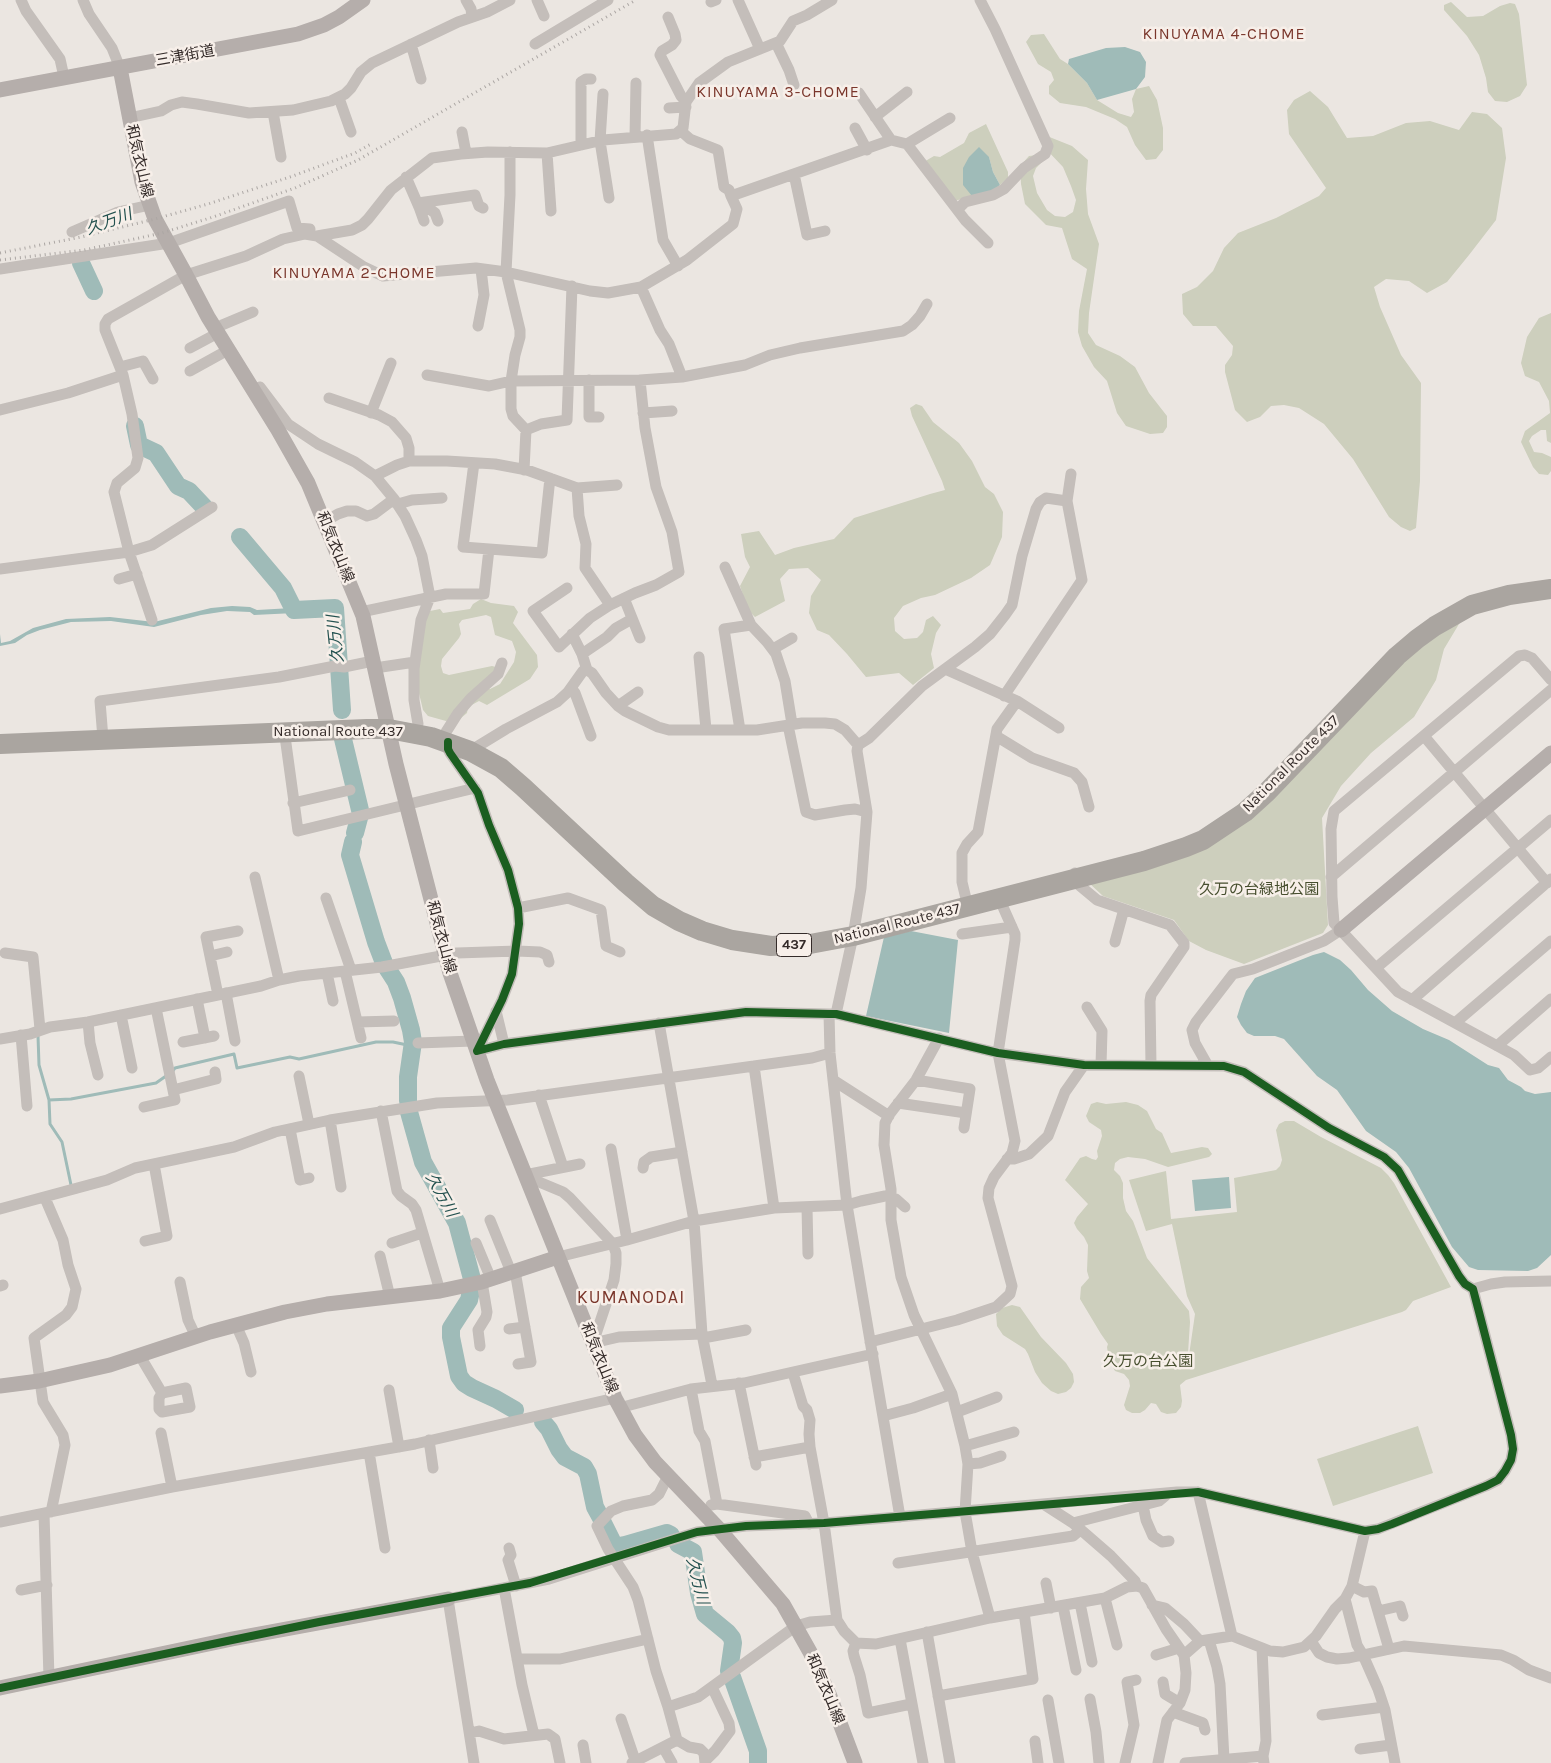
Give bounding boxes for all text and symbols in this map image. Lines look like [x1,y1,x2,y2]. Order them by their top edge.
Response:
district label: KINUYAMA 4-CHOME [1141,24,1307,44]
street label: 三津街道 [154,42,216,70]
district label: KINUYAMA 3-CHOME [694,82,862,102]
street label: 和気衣山線 [122,122,156,200]
water label: 久万川 [83,205,135,239]
district label: KINUYAMA 2-CHOME [270,263,438,283]
street label: 和気衣山線 [313,509,357,585]
water label: 久万川 [324,614,348,664]
street label: National Route 437 [1239,712,1343,816]
street label: National Route 437 [273,723,403,741]
park label: 久万の台緑地公園 [1199,881,1319,899]
street label: 和気衣山線 [423,898,459,976]
street label: National Route 437 [832,900,962,948]
road number: 437 [776,934,812,956]
water label: 久万川 [421,1169,461,1221]
district label: KUMANODAI [576,1287,686,1309]
street label: 和気衣山線 [577,1320,621,1396]
park label: 久万の台公園 [1103,1353,1193,1371]
water label: 久万川 [682,1555,712,1607]
street label: 和気衣山線 [802,1651,848,1727]

